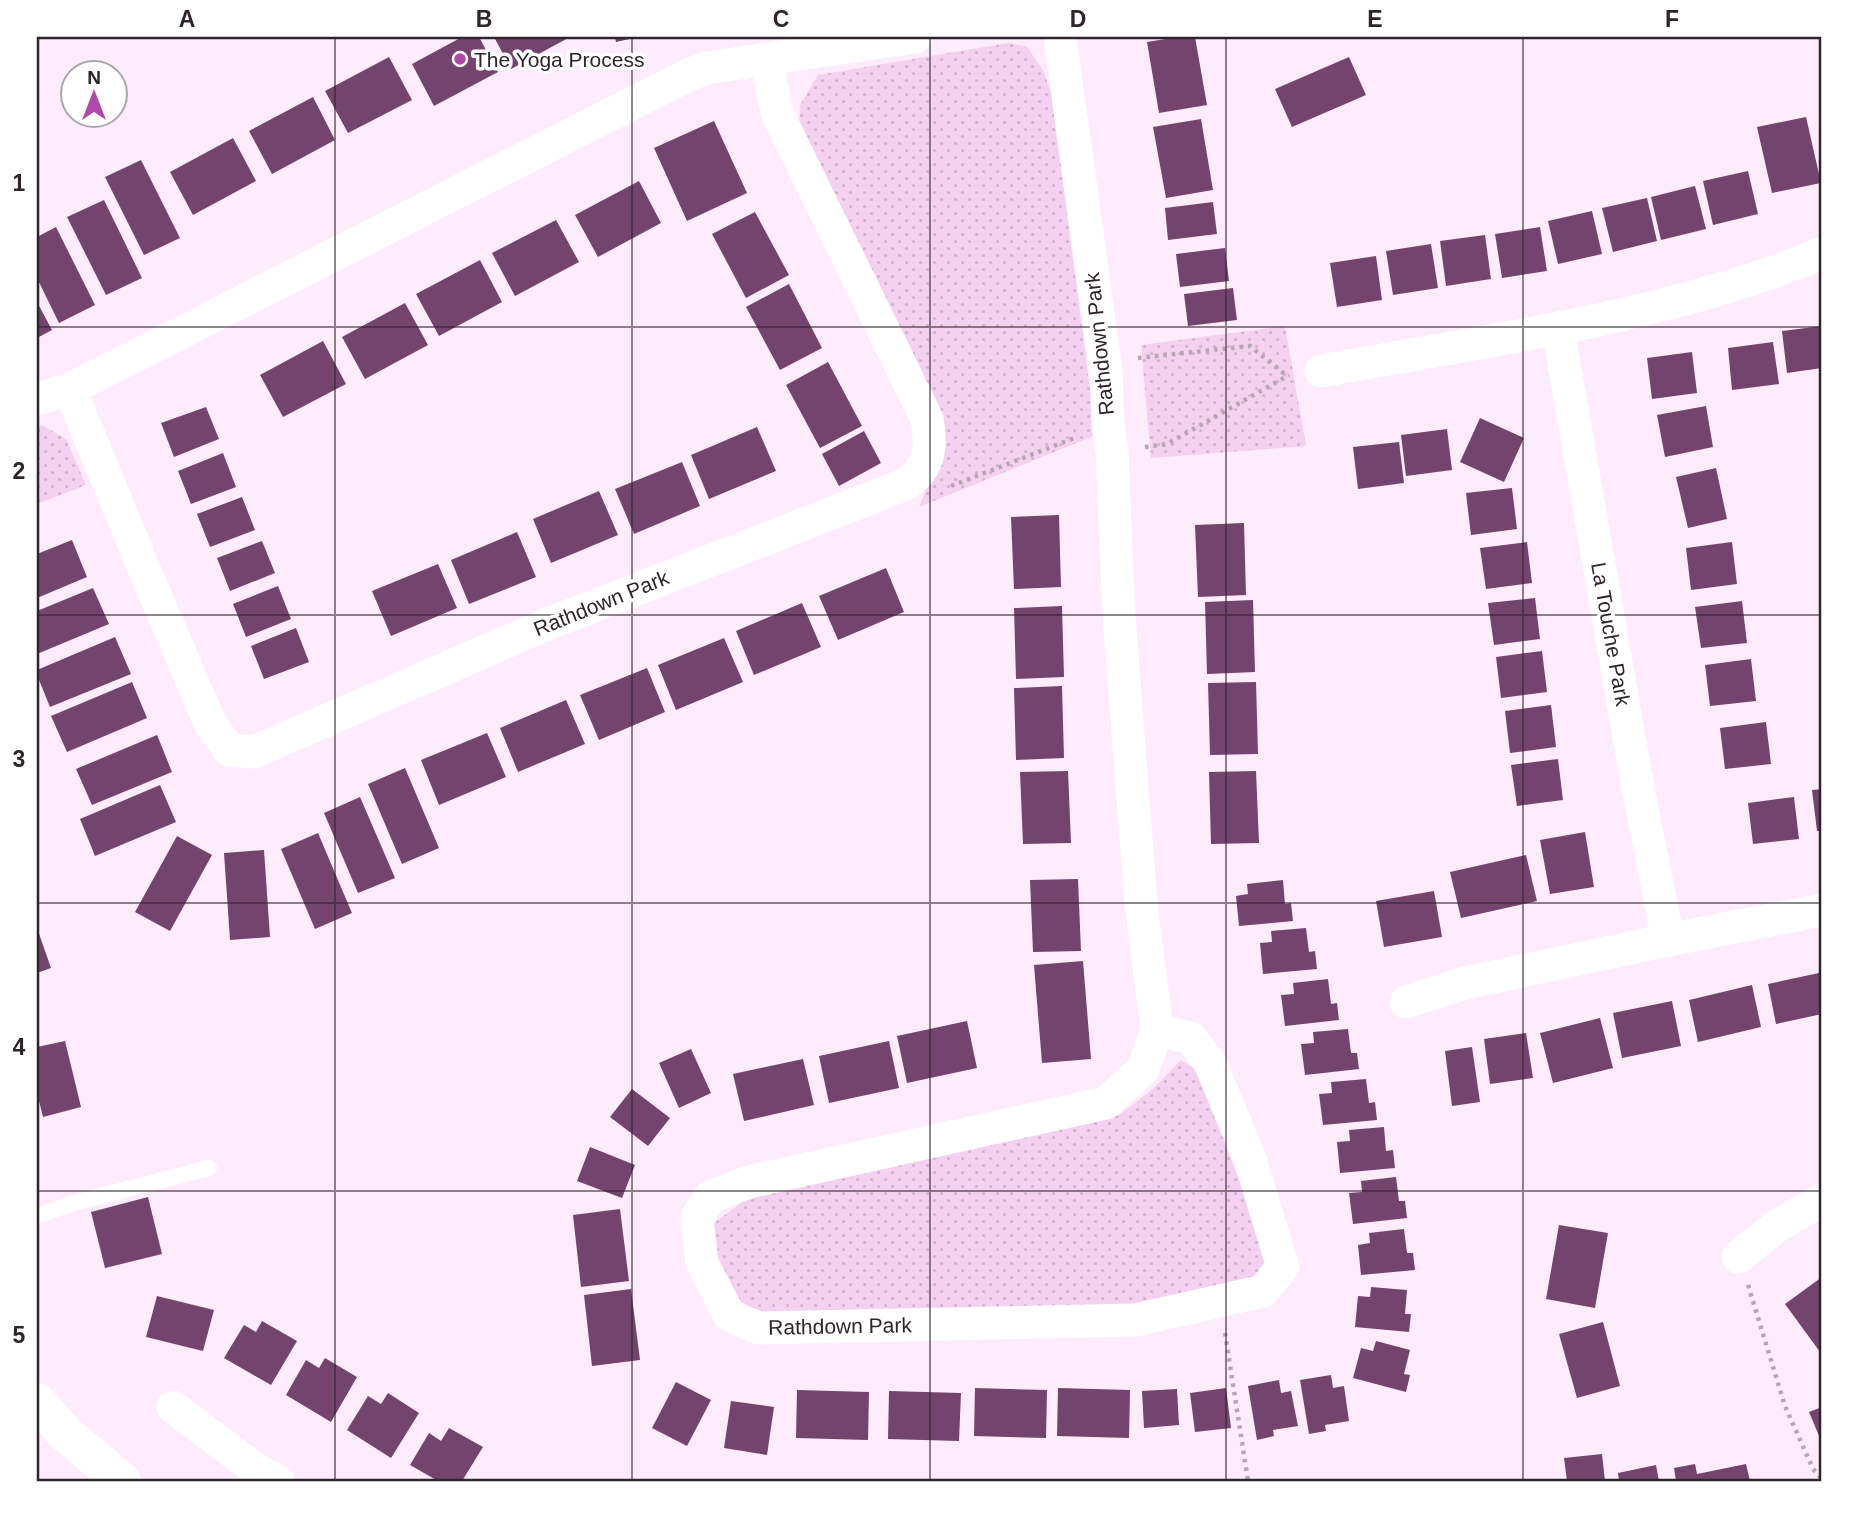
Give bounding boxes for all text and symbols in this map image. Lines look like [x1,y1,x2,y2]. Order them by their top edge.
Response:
text: A [179,6,195,32]
text: B [476,6,492,32]
text: C [773,6,789,32]
text: D [1070,6,1086,32]
text: E [1367,6,1383,32]
text: F [1665,6,1679,32]
place label: The Yoga Process [474,48,644,71]
marker: The Yoga Process [452,51,468,67]
north arrow [60,60,130,130]
text: N [87,67,101,88]
text: 1 [13,170,26,196]
street label: Rathdown Park [1080,271,1118,417]
text: 2 [13,458,25,484]
street label: La Touche Park [1587,560,1635,708]
street label: Rathdown Park [530,565,672,641]
text: 3 [13,746,25,772]
text: 4 [13,1034,26,1060]
street label: Rathdown Park [768,1313,912,1339]
text: 5 [13,1322,26,1348]

